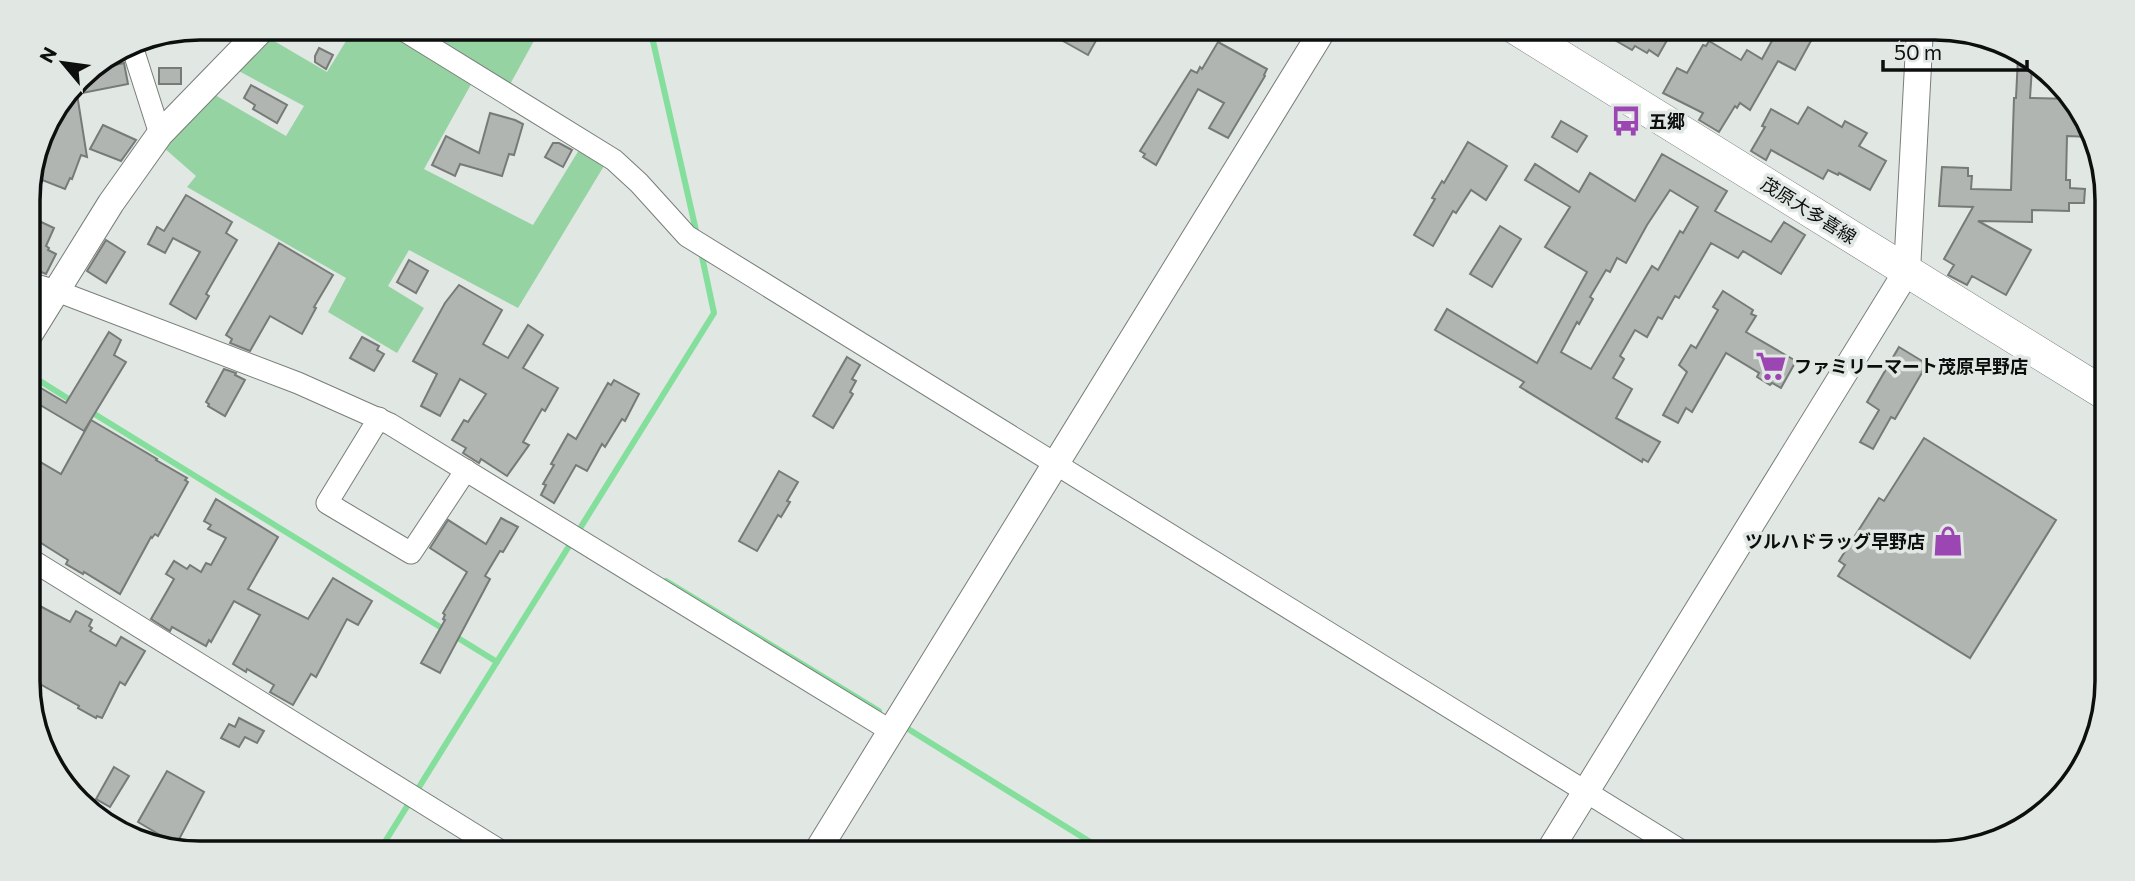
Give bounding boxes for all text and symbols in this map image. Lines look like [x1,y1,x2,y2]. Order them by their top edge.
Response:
north arrow [28,28,98,98]
scale bar [1883,28,2026,72]
text: 50 m [1894,39,1942,64]
text: N [34,43,61,66]
bus stop icon: 五郷 [1609,104,1643,138]
place label: 五郷 [1649,110,1685,132]
street label: 茂原大多喜線 [1757,172,1861,248]
supermarket icon: ファミリーマート茂原早野店 [1754,349,1788,383]
place label: ファミリーマート茂原早野店 [1794,355,2028,377]
shop icon: ツルハドラッグ早野店 [1931,524,1965,558]
place label: ツルハドラッグ早野店 [1745,530,1925,552]

